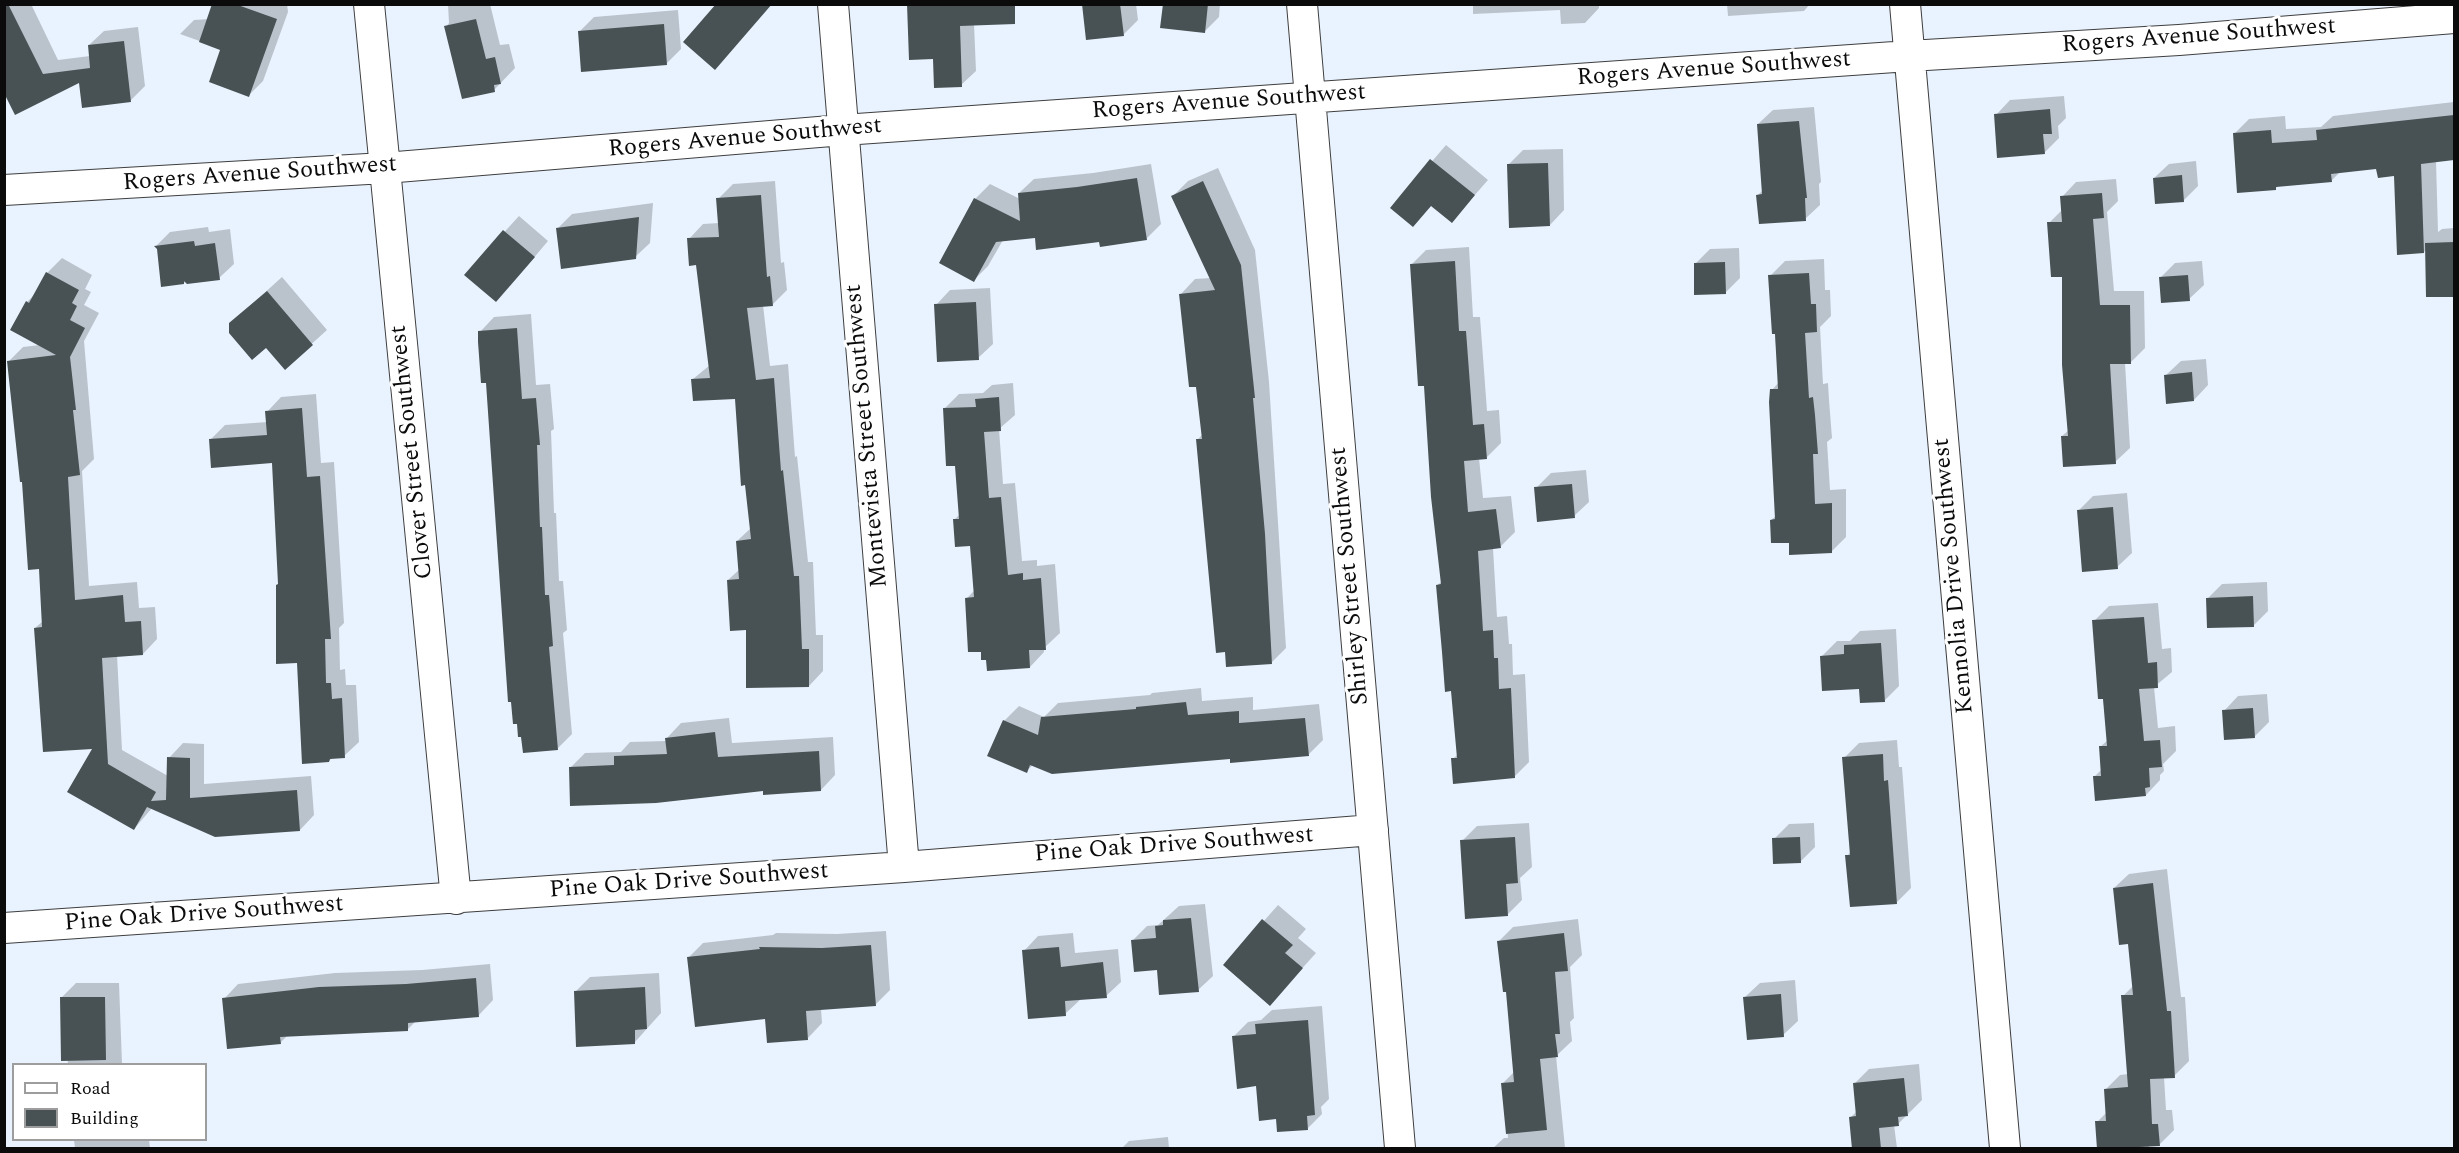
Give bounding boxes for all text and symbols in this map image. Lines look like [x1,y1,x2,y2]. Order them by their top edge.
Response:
street label: Rogers Avenue Southwest [2061,13,2337,61]
street label: Rogers Avenue Southwest [1576,46,1852,94]
street label: Rogers Avenue Southwest [1091,79,1367,127]
street label: Rogers Avenue Southwest [607,113,883,165]
street label: Rogers Avenue Southwest [122,151,398,199]
street label: Montevista Street Southwest [840,283,896,589]
street label: Clover Street Southwest [385,324,441,580]
street label: Kennolia Drive Southwest [1929,437,1981,715]
street label: Shirley Street Southwest [1325,446,1377,706]
street label: Pine Oak Drive Southwest [1033,822,1315,870]
street label: Pine Oak Drive Southwest [548,858,830,906]
street label: Pine Oak Drive Southwest [63,891,345,939]
legend [12,1063,207,1141]
text: Road [70,1075,111,1102]
text: Building [70,1105,139,1132]

